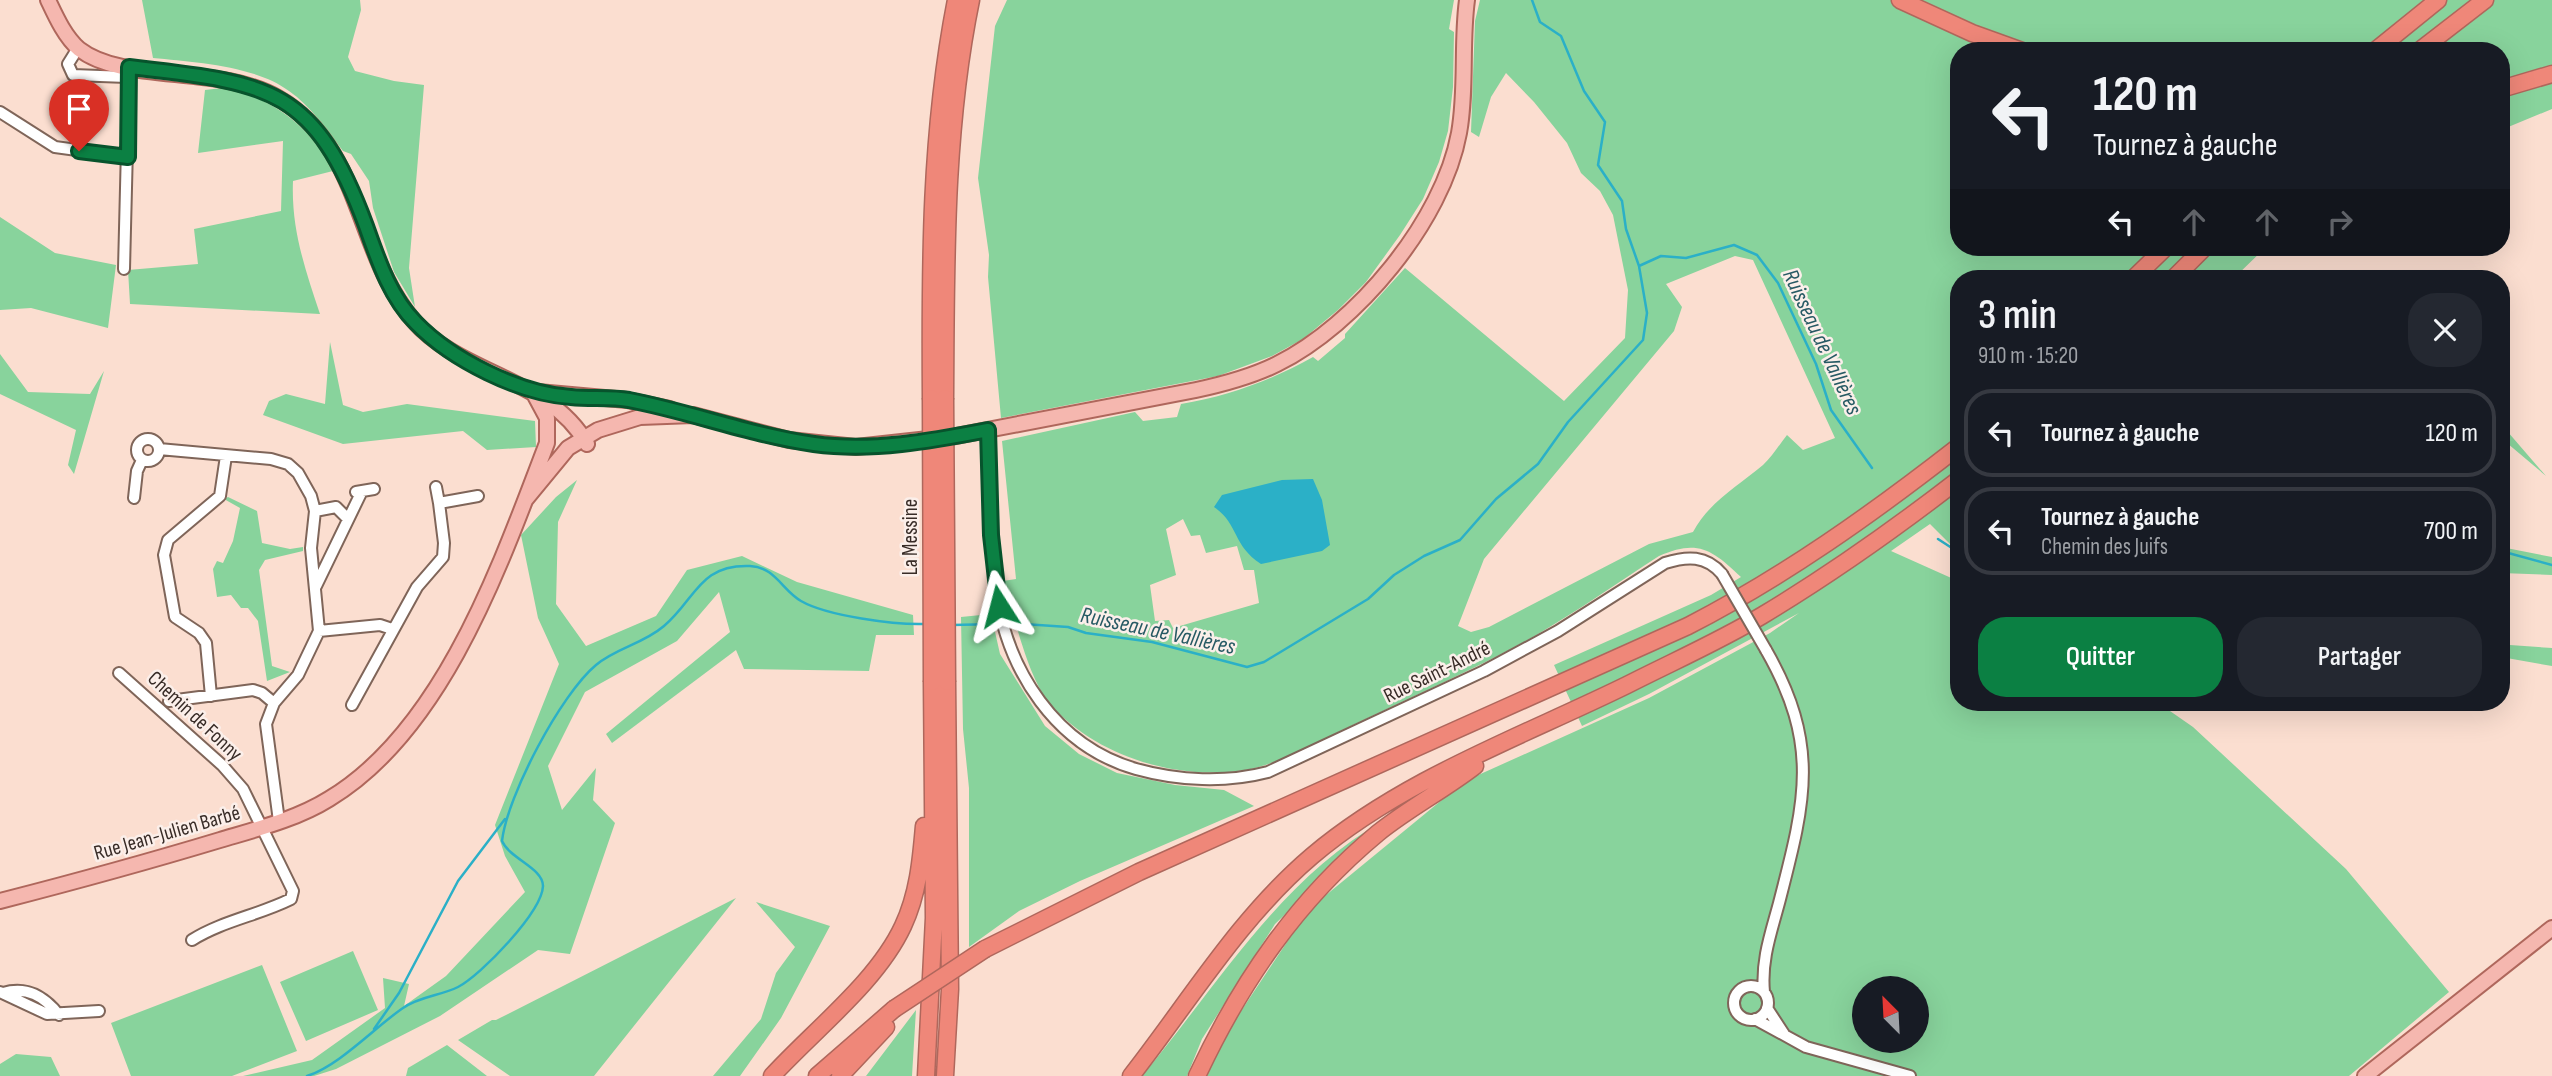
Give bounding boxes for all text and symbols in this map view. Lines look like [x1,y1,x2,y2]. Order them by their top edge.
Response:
text: 120 m [2093,66,2198,125]
icon: left [1978,70,2069,161]
pin [49,79,109,151]
icon: arrive [60,90,98,128]
text: Tournez à gauche [2093,126,2278,165]
icon: left [2102,203,2140,241]
icon: ahead [2175,203,2213,241]
icon: ahead [2248,203,2286,241]
icon: right [2321,203,2359,241]
water label: Ruisseau de Vallières [1776,265,1868,419]
text: 3 min [1978,290,2057,341]
button: close [2408,293,2482,367]
text: 910 m · 15:20 [1978,342,2078,370]
icon: left [1982,414,2020,452]
text: Tournez à gauche [2041,418,2199,449]
text: 120 m [2425,418,2478,449]
street label: La Messine [898,499,923,575]
text: Tournez à gauche [2041,502,2199,533]
icon: left [1982,512,2020,550]
text: 700 m [2424,516,2478,547]
text: Chemin des Juifs [2041,533,2168,561]
position arrow [962,569,1036,643]
water label: Ruisseau de Vallières [1078,601,1238,661]
button: Quitter [1978,617,2223,697]
button: Partager [2237,617,2482,697]
street label: Rue Saint-André [1380,635,1494,709]
street label: Chemin de Fonny [142,666,248,766]
street label: Rue Jean-Julien Barbé [91,800,243,866]
north arrow [1852,976,1928,1054]
map controls [1852,976,1929,1053]

